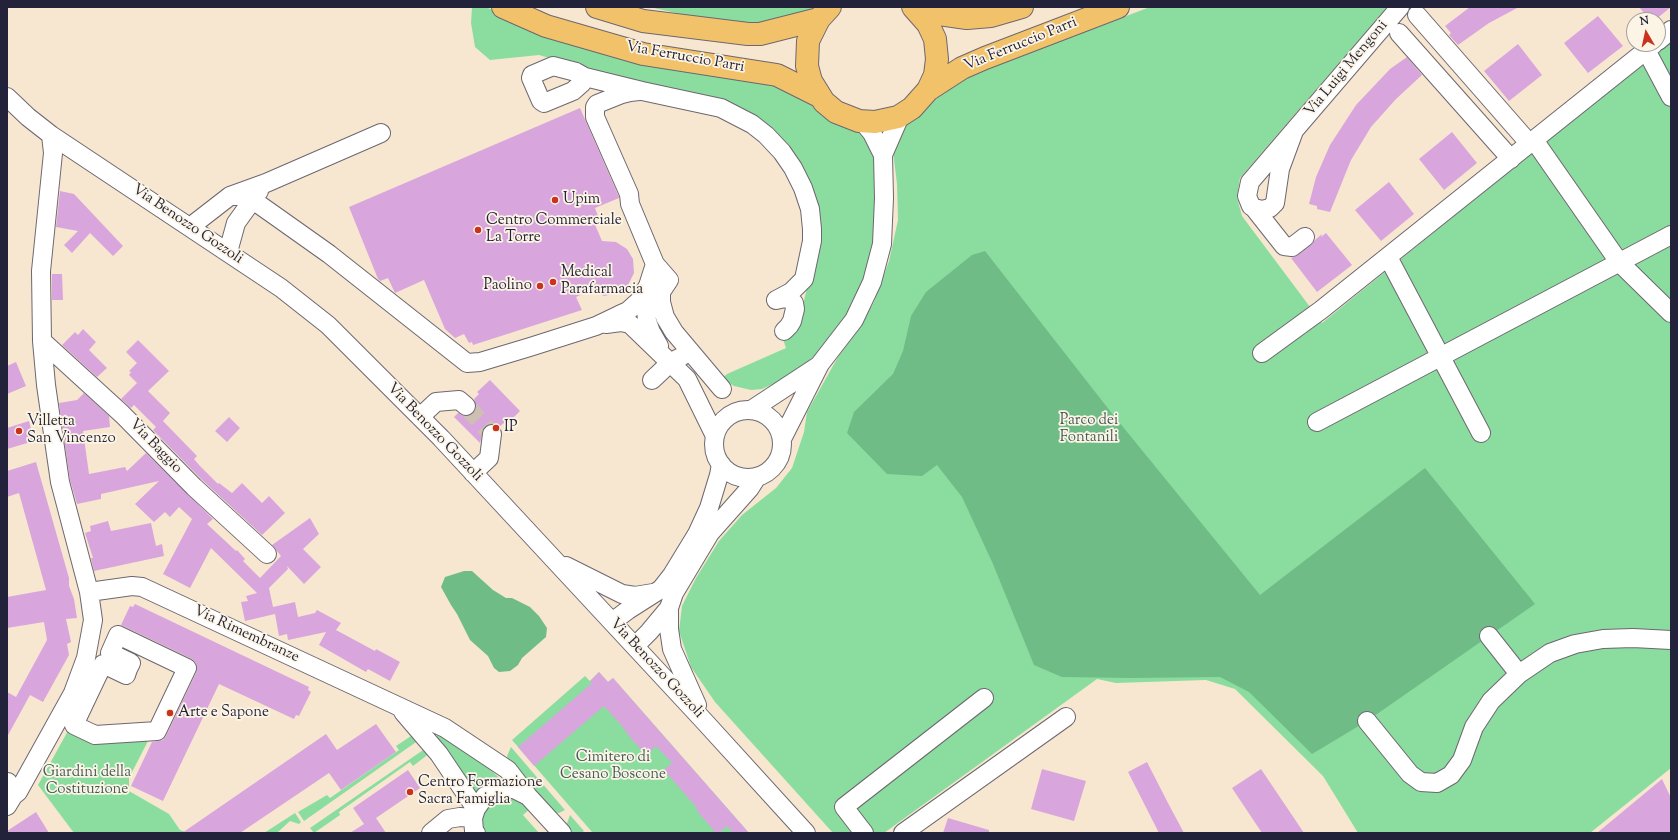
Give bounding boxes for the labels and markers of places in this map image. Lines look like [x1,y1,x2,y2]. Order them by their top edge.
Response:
place label: Upim [563,191,600,209]
marker: Upim [550,195,560,205]
place label: Centro Commerciale La Torre [486,212,622,247]
marker: Centro Commerciale La Torre [473,225,483,235]
place label: Medical Parafarmacia [561,264,643,299]
place label: Paolino [484,277,532,295]
marker: Medical Parafarmacia [548,277,558,287]
marker: Paolino [535,281,545,291]
place label: Villetta San Vincenzo [27,413,116,448]
place label: IP [504,419,517,437]
marker: IP [491,423,501,433]
marker: Villetta San Vincenzo [14,426,24,436]
place label: Arte e Sapone [178,704,269,722]
marker: Arte e Sapone [165,708,175,718]
place label: Centro Formazione Sacra Famiglia [418,774,543,809]
marker: Centro Formazione Sacra Famiglia [405,787,415,797]

